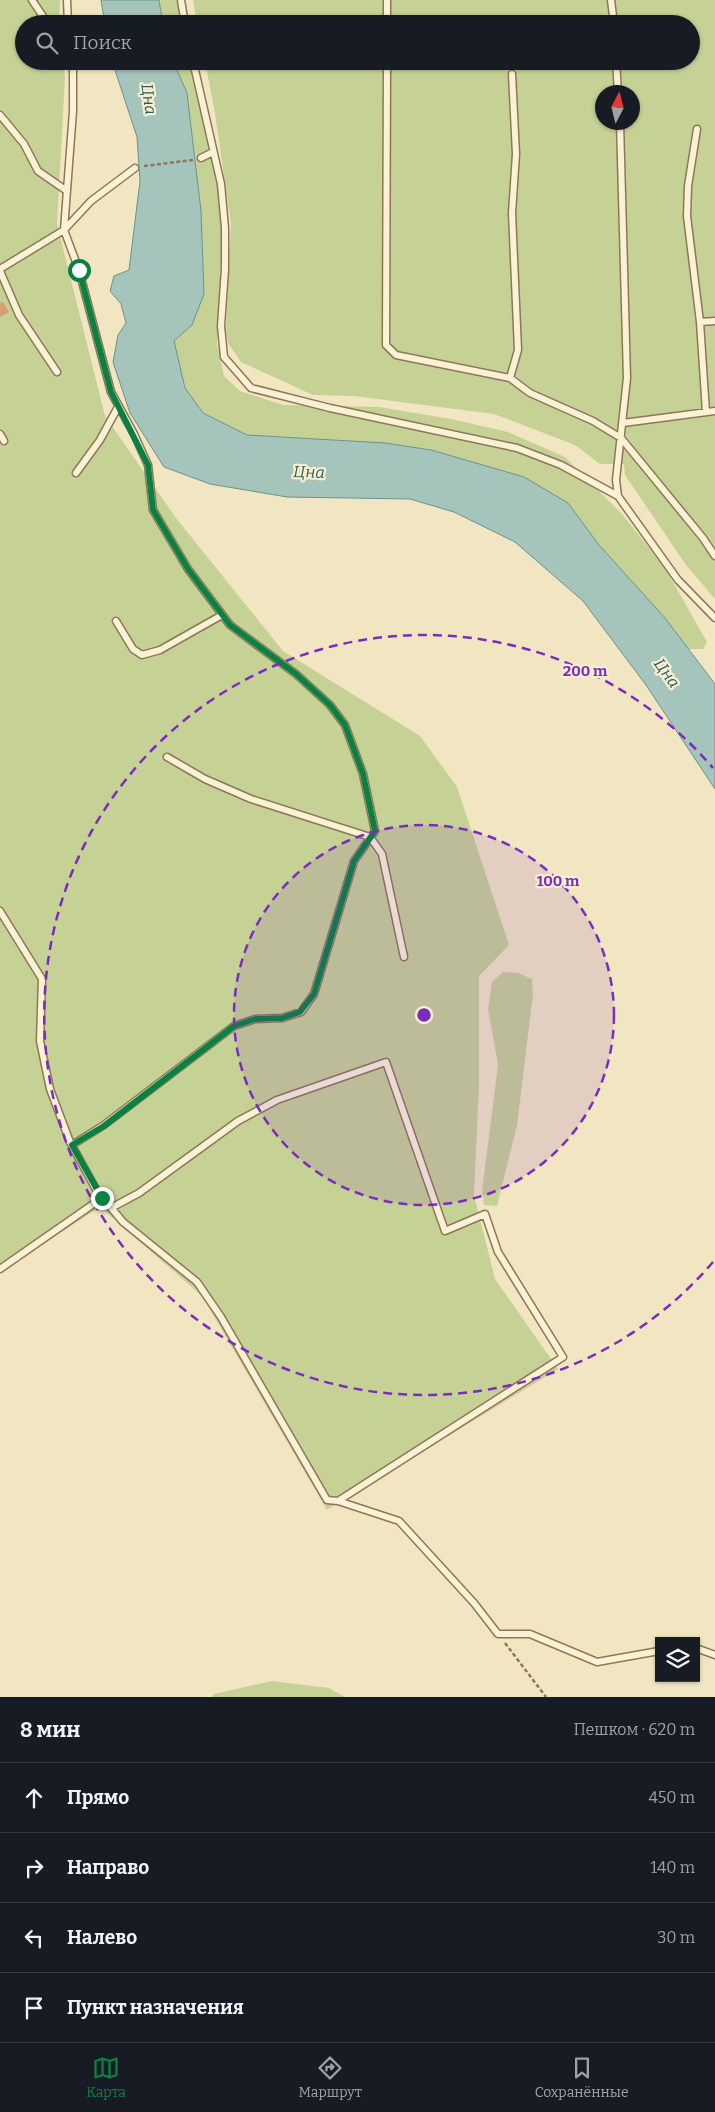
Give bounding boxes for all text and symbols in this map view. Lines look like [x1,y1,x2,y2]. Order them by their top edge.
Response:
search box [15,15,700,70]
icon: search [33,29,61,57]
text: Поиск [73,31,132,54]
water label: Цна [137,82,161,116]
north arrow [595,85,640,130]
route start [68,259,91,282]
water label: Цна [293,462,325,482]
water label: Цна [650,655,684,691]
text: 200 m [563,662,608,680]
text: 100 m [537,872,580,890]
centre of rings [415,1006,433,1024]
route end [91,1187,114,1210]
map controls [655,1637,700,1682]
button: layers [655,1637,700,1682]
text: 8 мин [20,1717,80,1743]
text: Пешком · 620 m [573,1720,695,1739]
icon: ahead [20,1784,48,1812]
text: Прямо [67,1786,129,1809]
text: 450 m [648,1788,695,1807]
icon: right [20,1854,48,1882]
text: Направо [67,1856,149,1879]
text: 140 m [650,1858,695,1877]
icon: left [20,1924,48,1952]
text: Налево [67,1926,137,1949]
text: 30 m [657,1928,695,1947]
icon: arrive [20,1994,48,2022]
text: Пункт назначения [67,1996,244,2019]
tab: Карта [86,2054,126,2101]
tab: Маршрут [299,2054,362,2101]
tab: Сохранённые [535,2054,629,2101]

